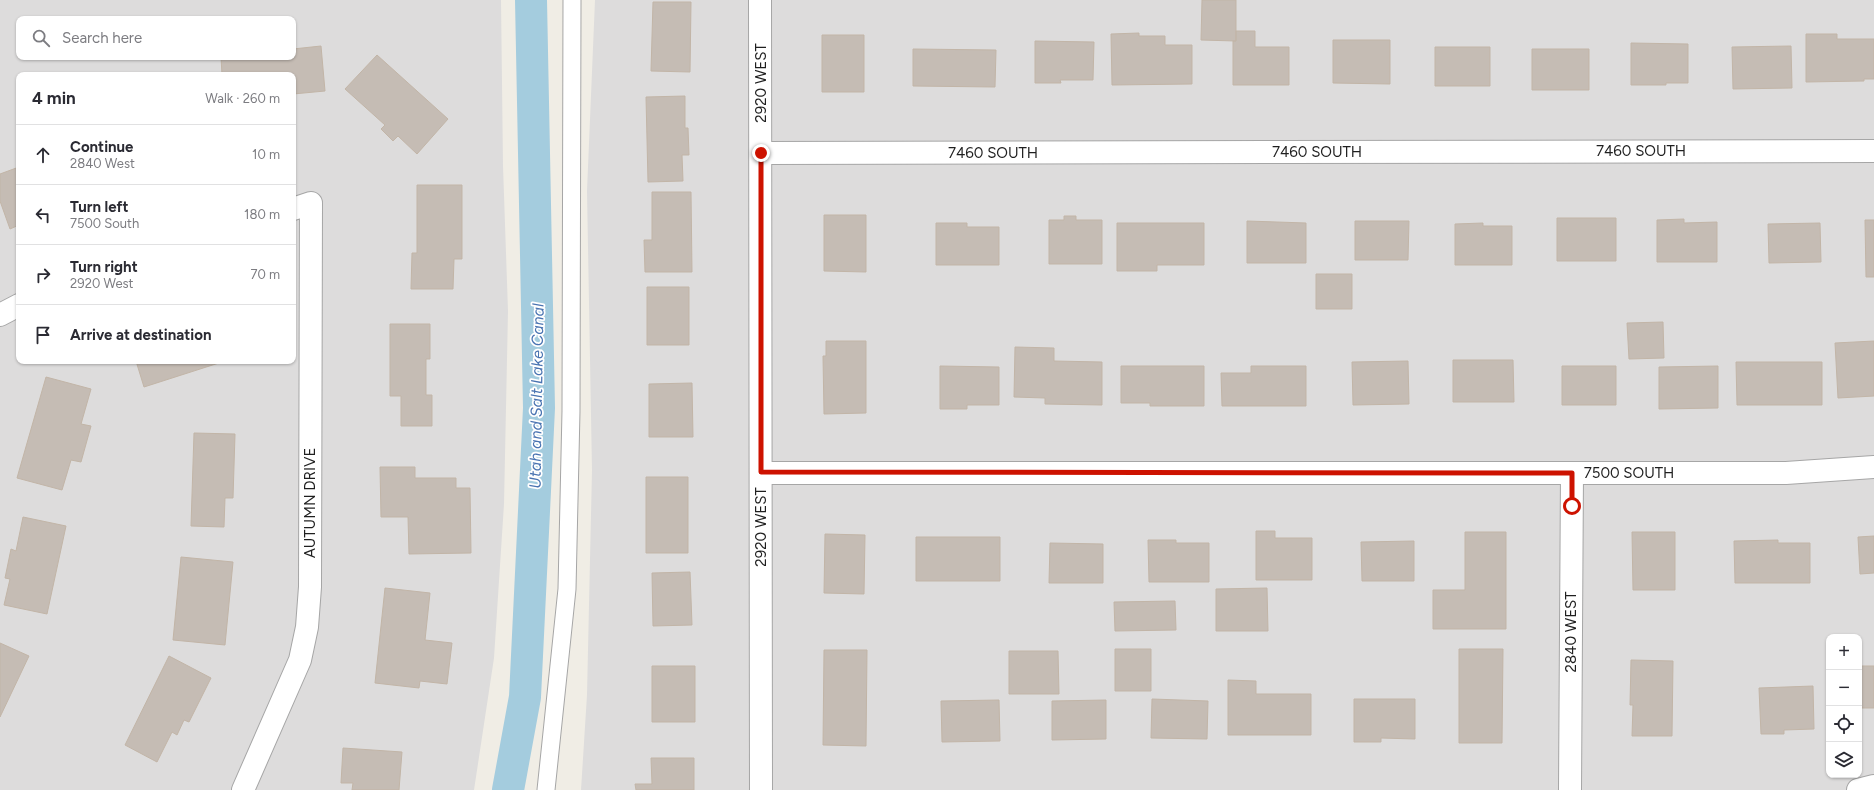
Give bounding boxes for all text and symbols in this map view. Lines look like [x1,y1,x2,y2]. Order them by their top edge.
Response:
search box [16,16,296,60]
icon: search [30,27,52,49]
text: Search here [62,29,142,47]
street label: 2920 WEST [752,43,770,123]
text: 4 min [32,88,76,108]
text: Walk · 260 m [205,91,280,106]
text: Continue [70,138,133,156]
street label: 7460 SOUTH [1596,142,1686,160]
street label: 7460 SOUTH [1272,143,1362,161]
icon: ahead [32,144,54,166]
route end [752,144,770,162]
street label: 7460 SOUTH [948,144,1038,162]
text: 10 m [252,147,280,162]
text: 2840 West [70,156,135,171]
text: Turn left [70,198,128,216]
icon: left [32,204,54,226]
text: 180 m [244,207,280,222]
text: 7500 South [70,216,139,231]
text: Turn right [70,258,138,276]
icon: right [32,264,54,286]
text: 70 m [250,267,280,282]
text: 2920 West [70,276,133,291]
water label: Utah and Salt Lake Canal [525,303,548,489]
icon: arrive [32,324,54,346]
text: Arrive at destination [70,326,211,344]
street label: AUTUMN DRIVE [301,448,319,558]
street label: 7500 SOUTH [1584,464,1674,482]
street label: 2920 WEST [752,487,770,567]
route start [1563,497,1581,515]
street label: 2840 WEST [1562,591,1580,673]
map controls [1826,634,1862,778]
button: + [1826,634,1862,670]
button: − [1826,670,1862,706]
button: locate [1826,706,1862,742]
button: layers [1826,742,1862,778]

